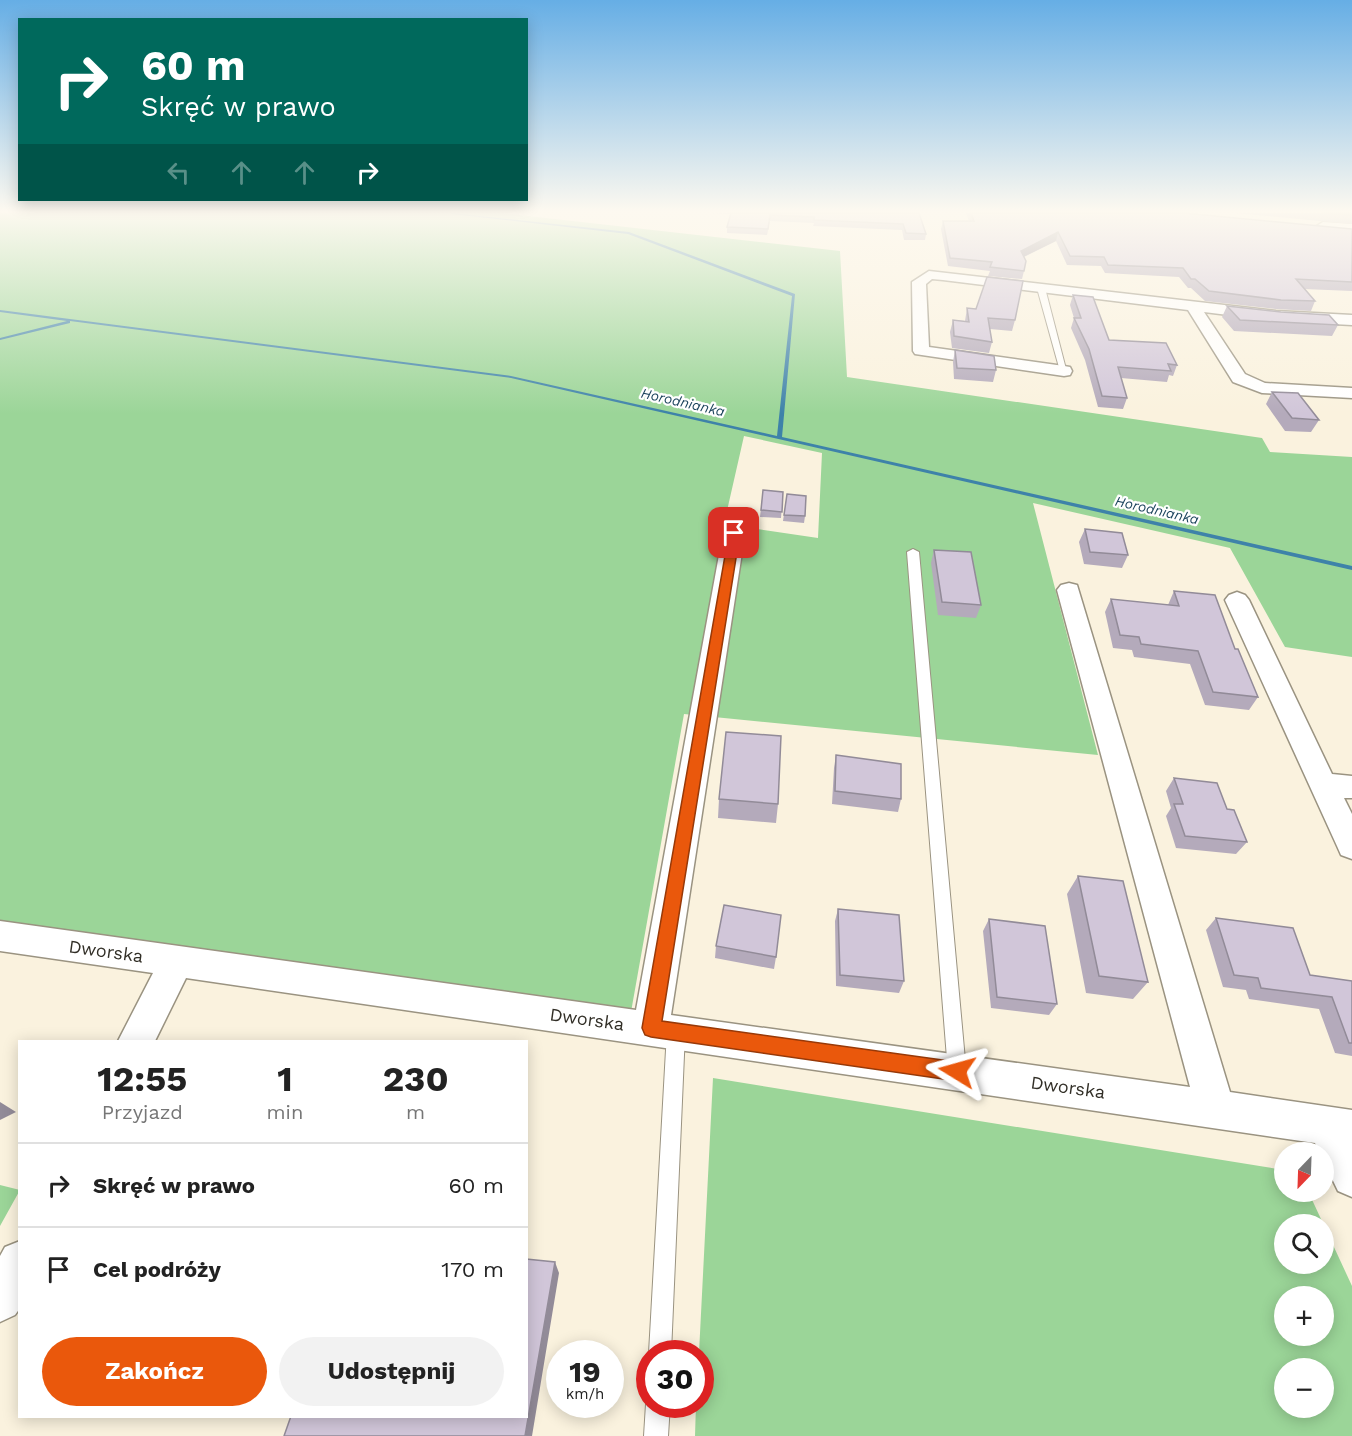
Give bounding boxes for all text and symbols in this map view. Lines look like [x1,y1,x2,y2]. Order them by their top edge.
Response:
text: 60 m [141,41,245,90]
icon: right [42,42,120,120]
text: Skręć w prawo [141,91,336,123]
icon: left [162,156,195,189]
icon: ahead [225,156,258,189]
icon: ahead [288,156,321,189]
icon: right [351,156,384,189]
water label: Horodnianka [640,385,727,419]
water label: Horodnianka [1114,493,1201,527]
pin [708,507,759,558]
icon: arrive [717,516,750,549]
street label: Dworska [67,935,145,967]
street label: Dworska [548,1003,626,1035]
position arrow [925,1039,989,1103]
text: 12:55 [97,1058,187,1100]
text: 1 [277,1058,293,1100]
text: 230 [383,1058,449,1100]
street label: Dworska [1029,1071,1107,1103]
text: Przyjazd [102,1100,183,1124]
text: min [267,1100,303,1124]
text: m [406,1100,425,1124]
north arrow [1274,1142,1334,1202]
map controls [1274,1142,1334,1418]
icon: right [42,1169,75,1202]
text: Skręć w prawo [93,1173,255,1198]
text: 60 m [448,1173,504,1198]
button: search [1274,1214,1334,1274]
icon: arrive [42,1253,75,1286]
text: Cel podróży [93,1257,221,1282]
text: 170 m [441,1257,504,1282]
button: + [1274,1286,1334,1346]
button: Zakończ [42,1337,267,1406]
button: Udostępnij [279,1337,504,1406]
speed limit sign: 30 [636,1340,714,1418]
text: 19 [569,1354,601,1389]
button: − [1274,1358,1334,1418]
text: km/h [566,1385,604,1403]

